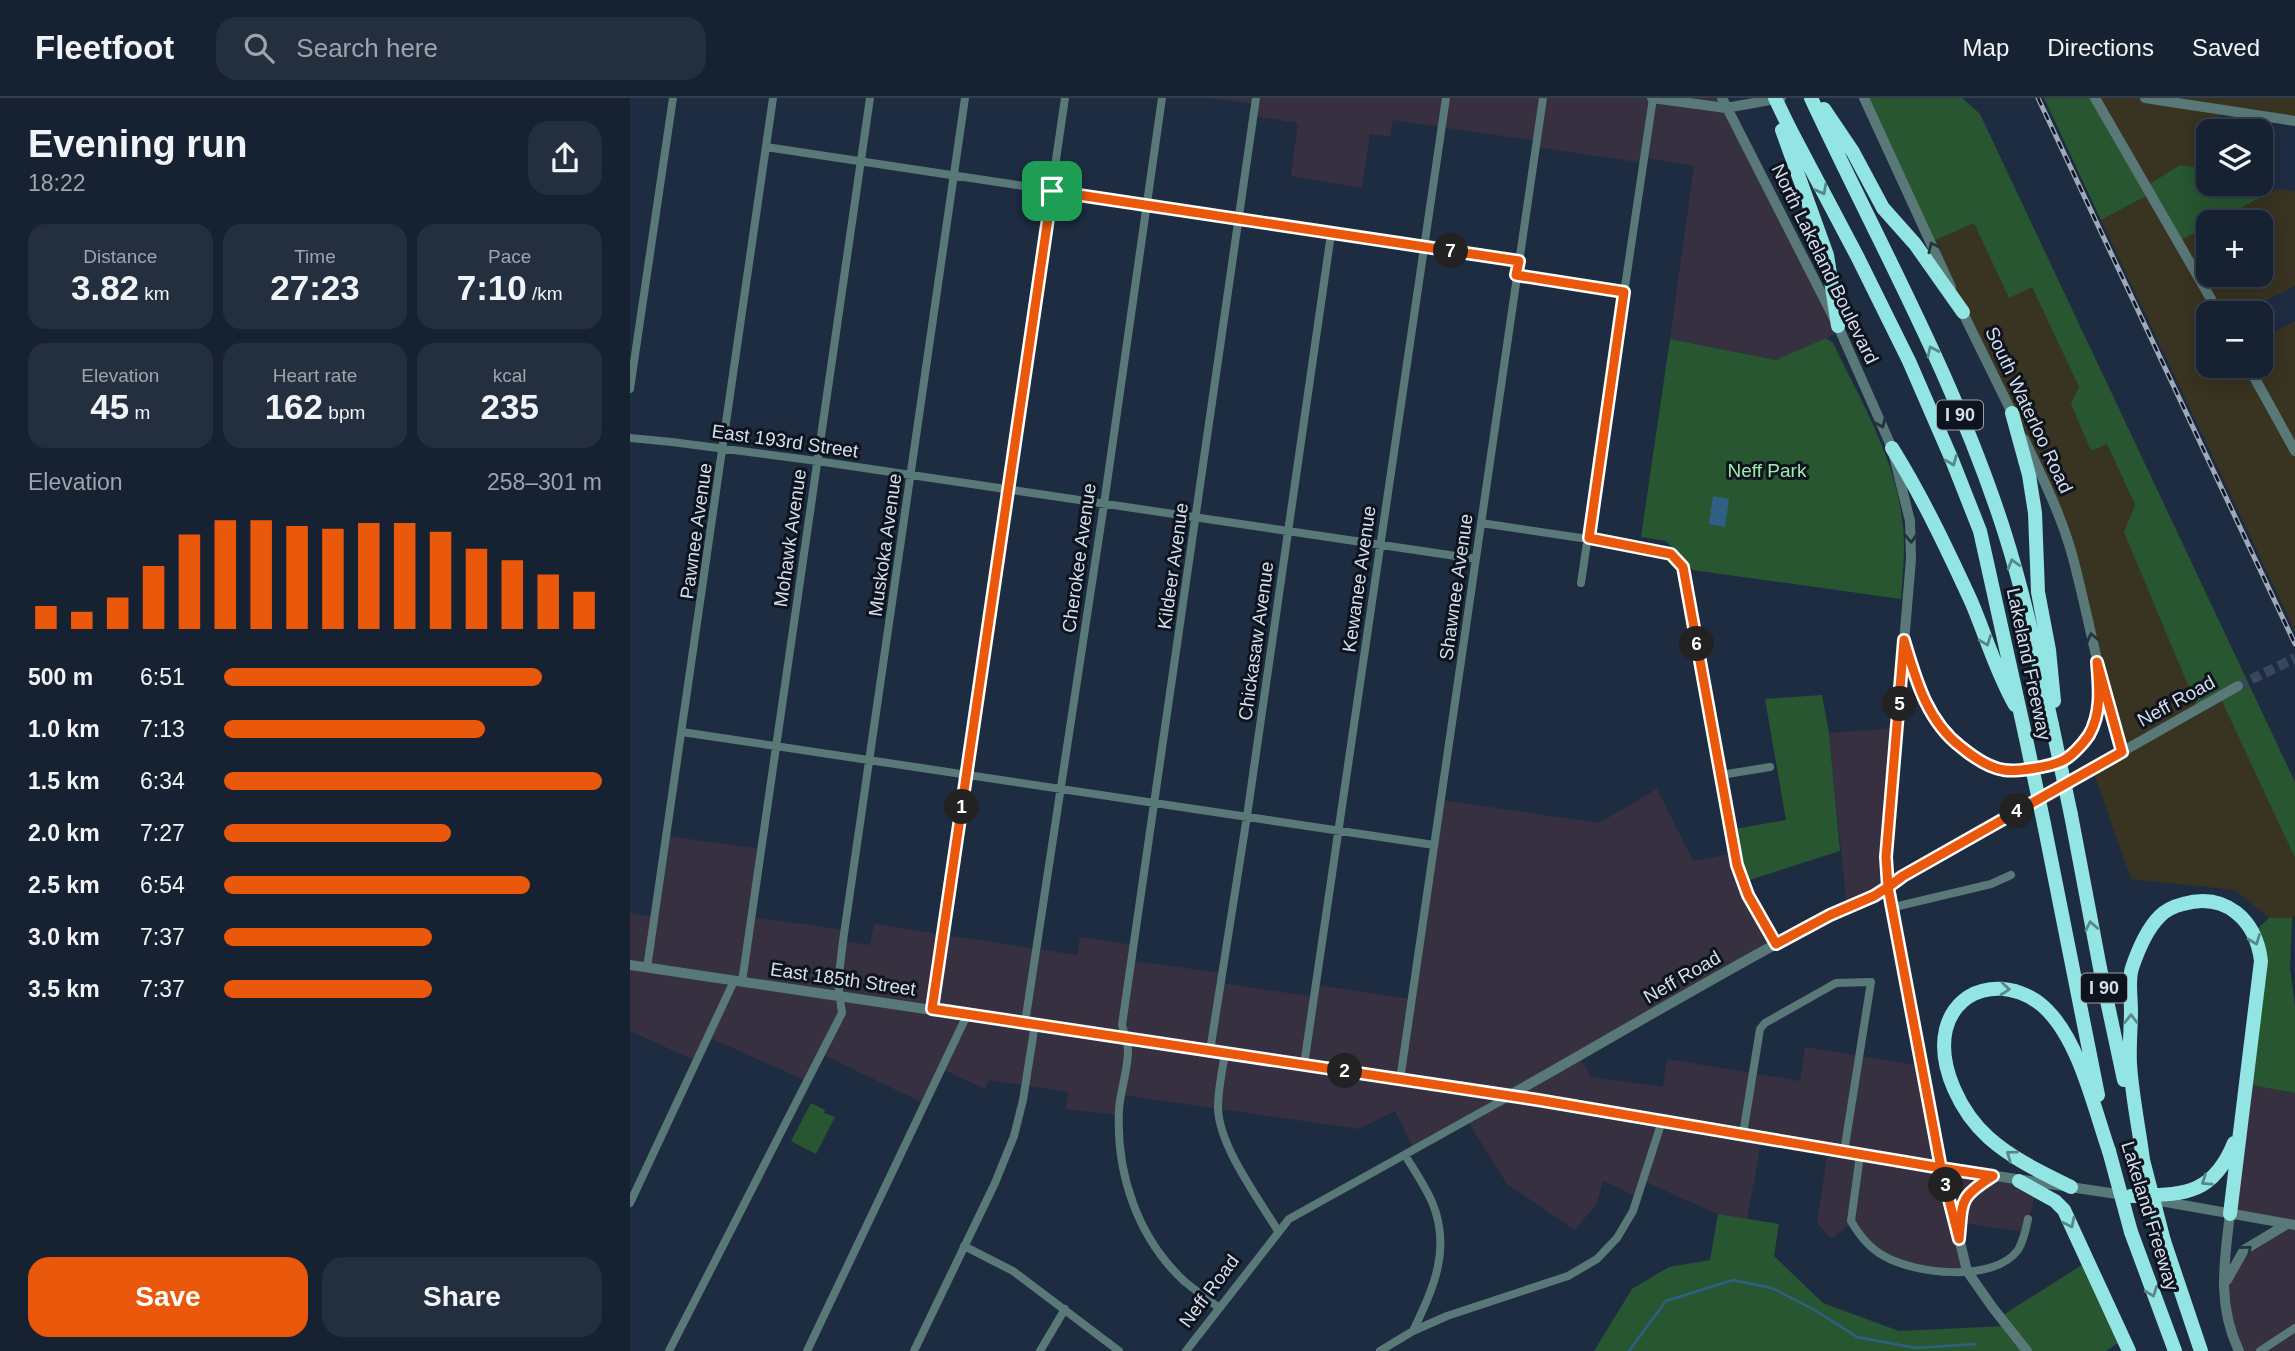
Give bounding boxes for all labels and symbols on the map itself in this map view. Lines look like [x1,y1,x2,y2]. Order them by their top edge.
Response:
pin [1022,161,1082,221]
street label: North Lakeland Boulevard [1767,161,1883,367]
one-way arrow [1814,182,1828,195]
pin: 7 [1434,234,1468,268]
one-way arrow [1927,242,1941,255]
street label: South Waterloo Road [1981,324,2077,496]
one-way arrow [1926,346,1940,358]
road number: I 90 [1937,400,1983,430]
one-way arrow [1873,416,1887,428]
street label: East 193rd Street [710,420,860,462]
one-way arrow [1944,454,1958,466]
park label: Neff Park [1728,460,1807,481]
street label: Pawnee Avenue [676,462,716,600]
street label: Mohawk Avenue [770,468,810,608]
street label: Muskoka Avenue [865,472,905,618]
street label: Cherokee Avenue [1058,482,1100,634]
street label: Kildeer Avenue [1154,501,1192,631]
street label: Kewanee Avenue [1338,504,1380,654]
street label: Shawnee Avenue [1435,512,1477,662]
one-way arrow [1903,533,1918,544]
one-way arrow [2007,558,2022,570]
street label: Chickasaw Avenue [1234,560,1278,722]
street label: Lakeland Freeway [2003,586,2056,743]
pin: 6 [1680,626,1714,662]
one-way arrow [2085,632,2100,644]
one-way arrow [1978,635,1992,647]
street label: Neff Road [2134,671,2218,731]
pin: 5 [1882,686,1918,722]
pin: 1 [944,790,980,824]
pin: 4 [2000,794,2034,828]
one-way arrow [2085,920,2100,932]
one-way arrow [2247,933,2261,946]
street label: Neff Road [1640,947,1724,1007]
street label: East 185th Street [769,958,918,1000]
road number: I 90 [2081,974,2127,1002]
one-way arrow [1999,982,2011,997]
one-way arrow [2123,1013,2139,1024]
pin: 2 [1328,1054,1362,1088]
street label: Lakeland Freeway [2117,1139,2183,1294]
one-way arrow [2006,1151,2019,1163]
pin: 3 [1928,1168,1964,1202]
one-way arrow [2201,1173,2214,1186]
one-way arrow [2062,1216,2076,1228]
one-way arrow [2239,1246,2252,1258]
street label: Neff Road [1175,1251,1243,1331]
one-way arrow [2144,1285,2158,1297]

